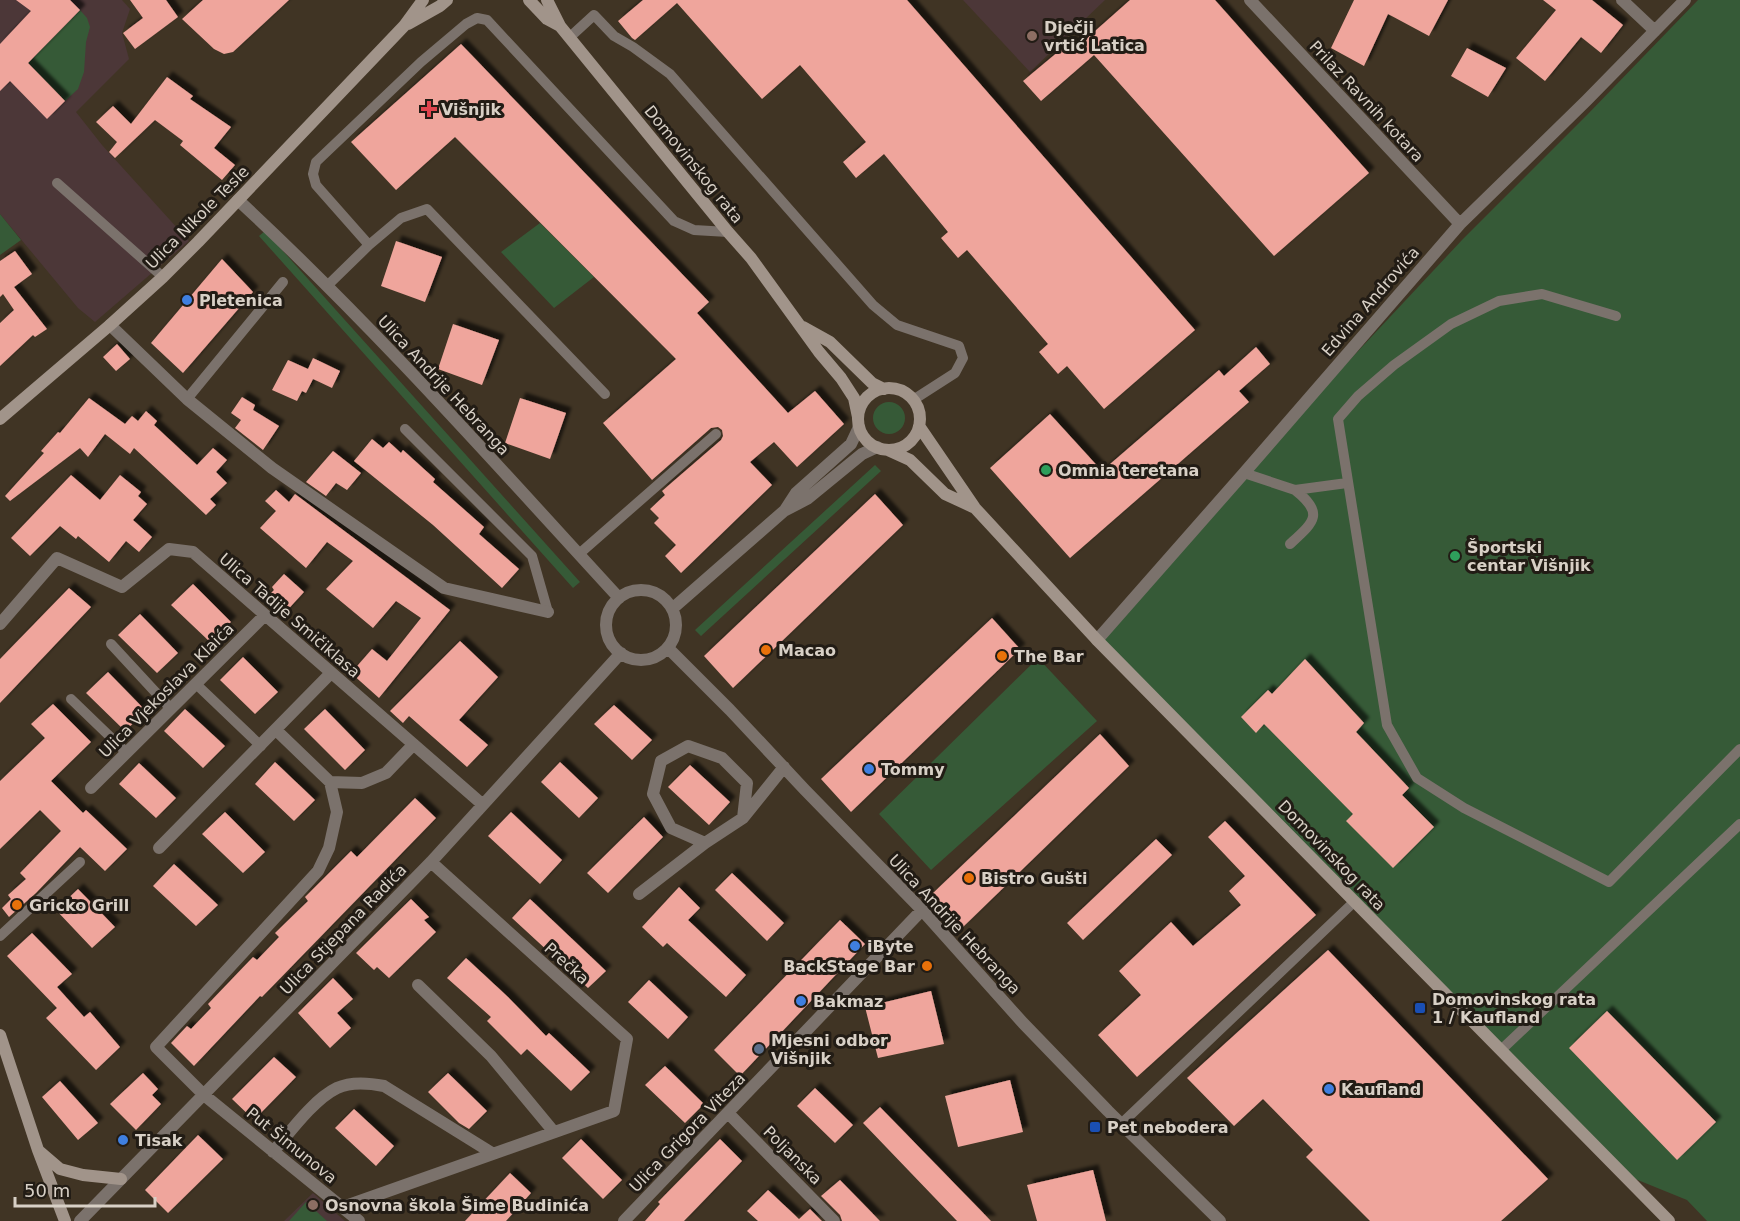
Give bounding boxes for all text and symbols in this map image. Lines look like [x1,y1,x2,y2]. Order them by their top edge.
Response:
place label: Dječji vrtić Latica [1044,18,1145,55]
marker: Dječji vrtić Latica [1025,29,1039,43]
street label: Prilaz Ravnih kotara [1305,37,1428,166]
place label: Višnjik [441,100,501,119]
marker: Višnjik [422,102,436,116]
street label: Domovinskog rata [640,102,747,227]
street label: Ulica Nikole Tesle [142,162,253,273]
street label: Edvina Androvića [1318,243,1423,360]
place label: Pletenica [199,291,283,310]
marker: Pletenica [180,293,194,307]
street label: Ulica Andrije Hebranga [374,311,513,459]
place label: Omnia teretana [1058,461,1199,480]
marker: Omnia teretana [1039,463,1053,477]
place label: Športski centar Višnjik [1467,538,1591,575]
street label: Ulica Tadije Smičiklasa [215,549,364,682]
marker: Športski centar Višnjik [1448,549,1462,563]
street label: Ulica Vjekoslava Klaića [95,619,238,762]
place label: Macao [778,641,836,660]
marker: Macao [759,643,773,657]
place label: The Bar [1014,647,1084,666]
marker: The Bar [995,649,1009,663]
place label: Tommy [881,760,945,779]
marker: Tommy [862,762,876,776]
street label: Domovinskog rata [1274,796,1389,914]
street label: Ulica Andrije Hebranga [885,850,1024,998]
street label: Ulica Stjepana Radića [276,860,411,998]
place label: Bistro Gušti [981,869,1087,888]
marker: Bistro Gušti [962,871,976,885]
place label: Gricko Grill [29,896,129,915]
marker: Gricko Grill [10,898,24,912]
place label: iByte [867,937,914,956]
street label: Prečka [541,939,593,988]
marker: iByte [848,939,862,953]
place label: BackStage Bar [783,957,915,976]
marker: BackStage Bar [920,959,934,973]
place label: Domovinskog rata 1 / Kaufland [1432,990,1596,1027]
place label: Bakmaz [813,992,883,1011]
marker: Bakmaz [794,994,808,1008]
marker: Domovinskog rata 1 / Kaufland [1413,1001,1427,1015]
place label: Mjesni odbor Višnjik [771,1031,888,1068]
marker: Mjesni odbor Višnjik [752,1042,766,1056]
street label: Ulica Grigora Viteza [625,1069,749,1196]
place label: Kaufland [1341,1080,1421,1099]
marker: Kaufland [1322,1082,1336,1096]
street label: Put Šimunova [243,1103,341,1188]
place label: Pet nebodera [1107,1118,1228,1137]
marker: Pet nebodera [1088,1120,1102,1134]
street label: Poljanska [759,1122,826,1189]
place label: Tisak [135,1131,183,1150]
marker: Tisak [116,1133,130,1147]
scale bar [15,1170,154,1208]
text: 50 m [24,1180,70,1201]
place label: Osnovna škola Šime Budinića [325,1196,589,1215]
marker: Osnovna škola Šime Budinića [306,1198,320,1212]

